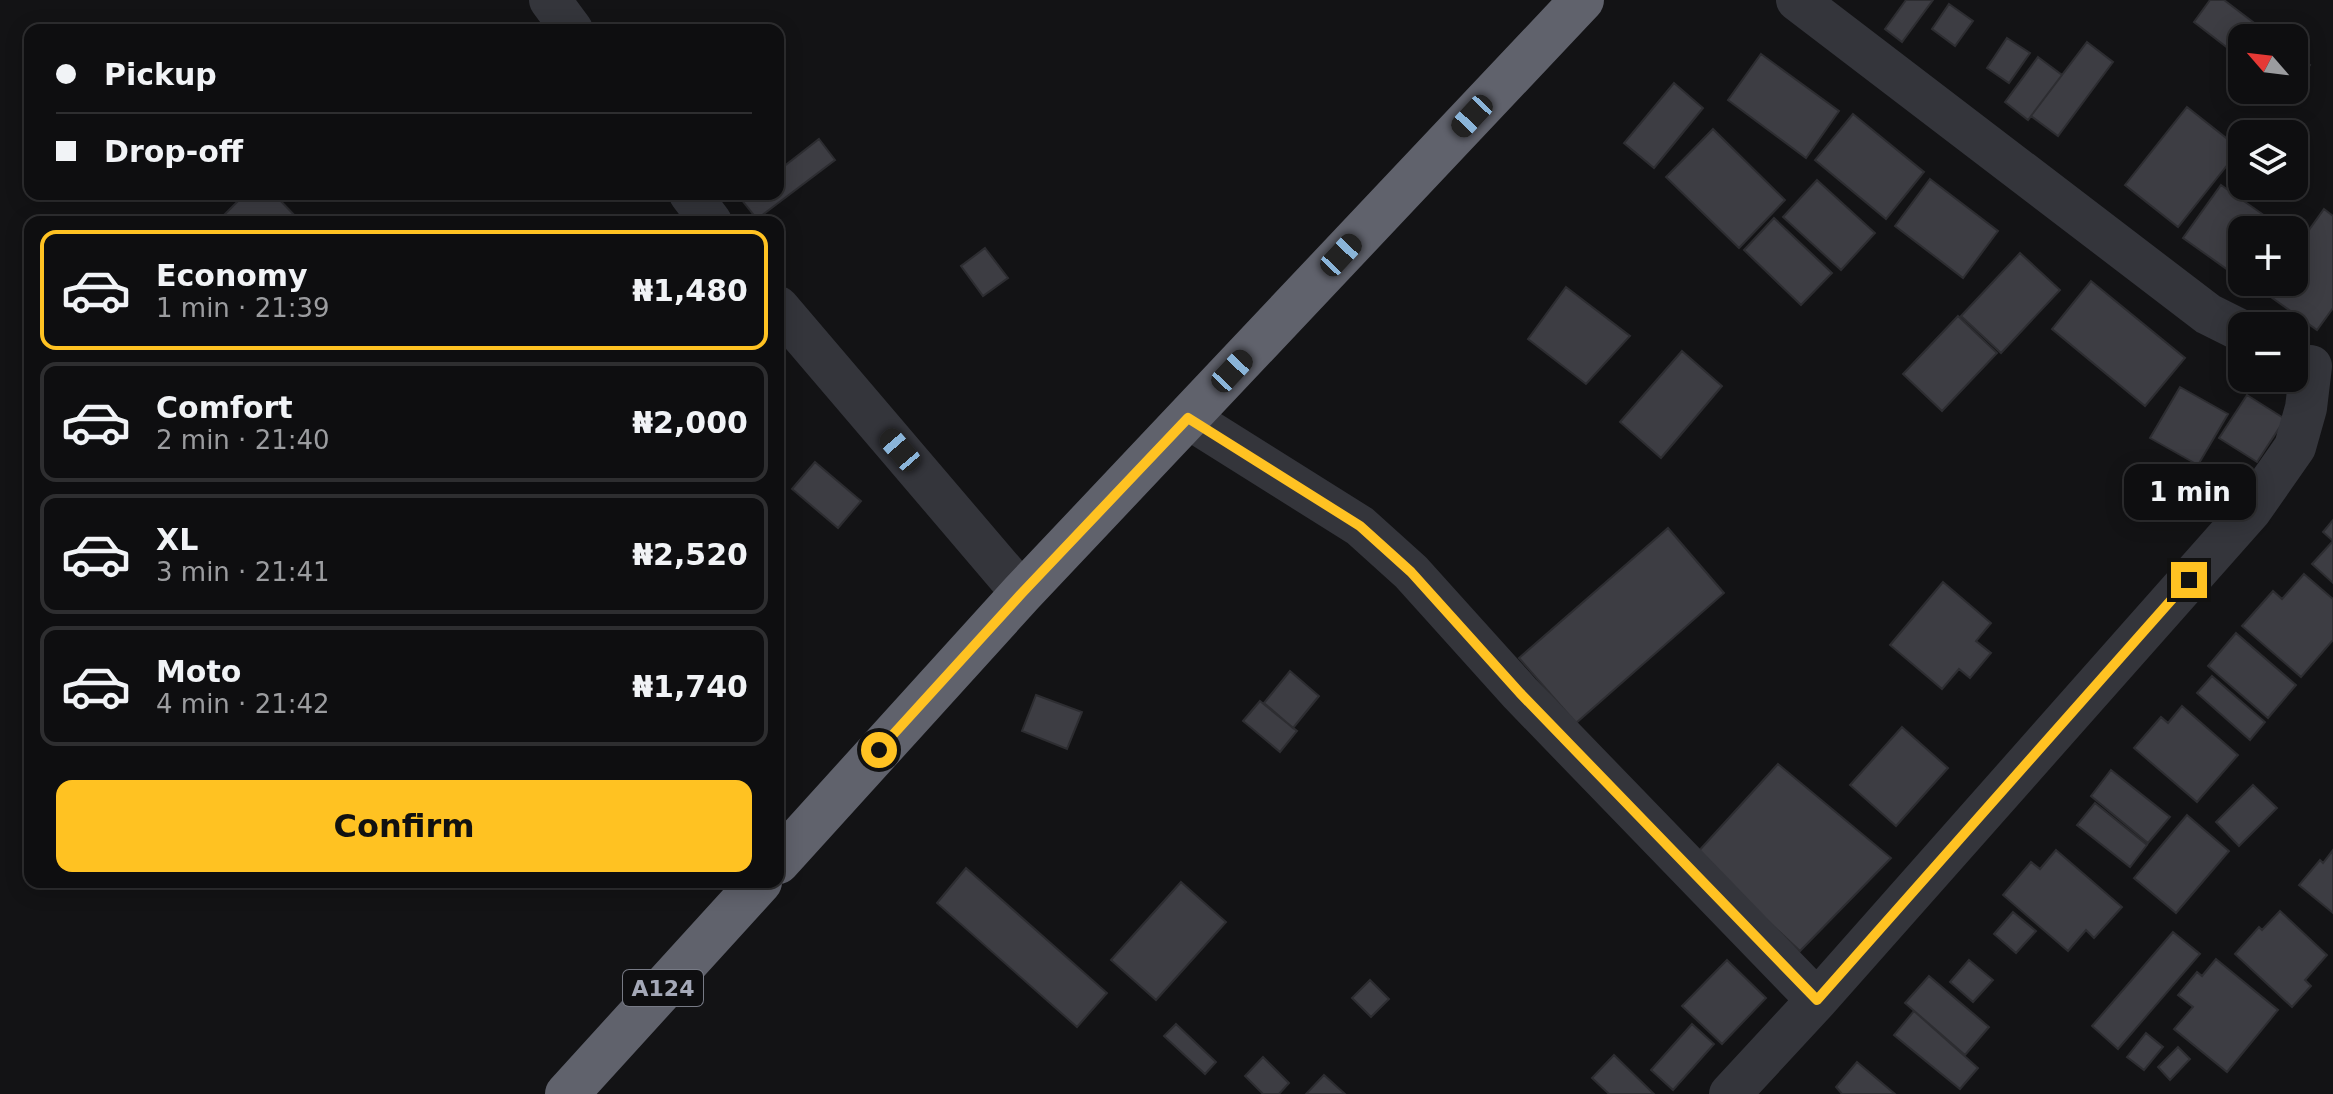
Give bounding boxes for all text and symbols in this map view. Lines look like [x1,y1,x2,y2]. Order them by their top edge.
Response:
north arrow [2228,24,2308,104]
map controls [2228,24,2308,392]
text: Pickup [104,57,217,92]
car [1447,90,1497,142]
button: layers [2228,120,2308,200]
text: Drop-off [104,134,243,169]
button: + [2228,216,2308,296]
car [1316,229,1366,281]
icon: car [60,254,132,326]
text: Economy [156,258,308,293]
text: ₦1,480 [632,273,748,308]
text: 1 min · 21:39 [156,293,330,323]
button: − [2228,312,2308,392]
car [1207,345,1257,397]
icon: car [60,386,132,458]
text: Comfort [156,390,293,425]
text: ₦2,000 [632,405,748,440]
car [875,424,925,476]
text: 2 min · 21:40 [156,425,330,455]
callout: 1 min [2123,464,2255,520]
text: 1 min [2149,477,2231,507]
icon: car [60,518,132,590]
text: XL [156,522,198,557]
text: ₦2,520 [632,537,748,572]
text: 3 min · 21:41 [156,557,330,587]
route end [2171,562,2207,598]
icon: car [60,650,132,722]
text: Moto [156,654,241,689]
text: ₦1,740 [632,669,748,704]
text: 4 min · 21:42 [156,689,330,719]
route start [861,732,897,768]
button: Confirm [56,780,752,872]
road number: A124 [623,970,703,1006]

